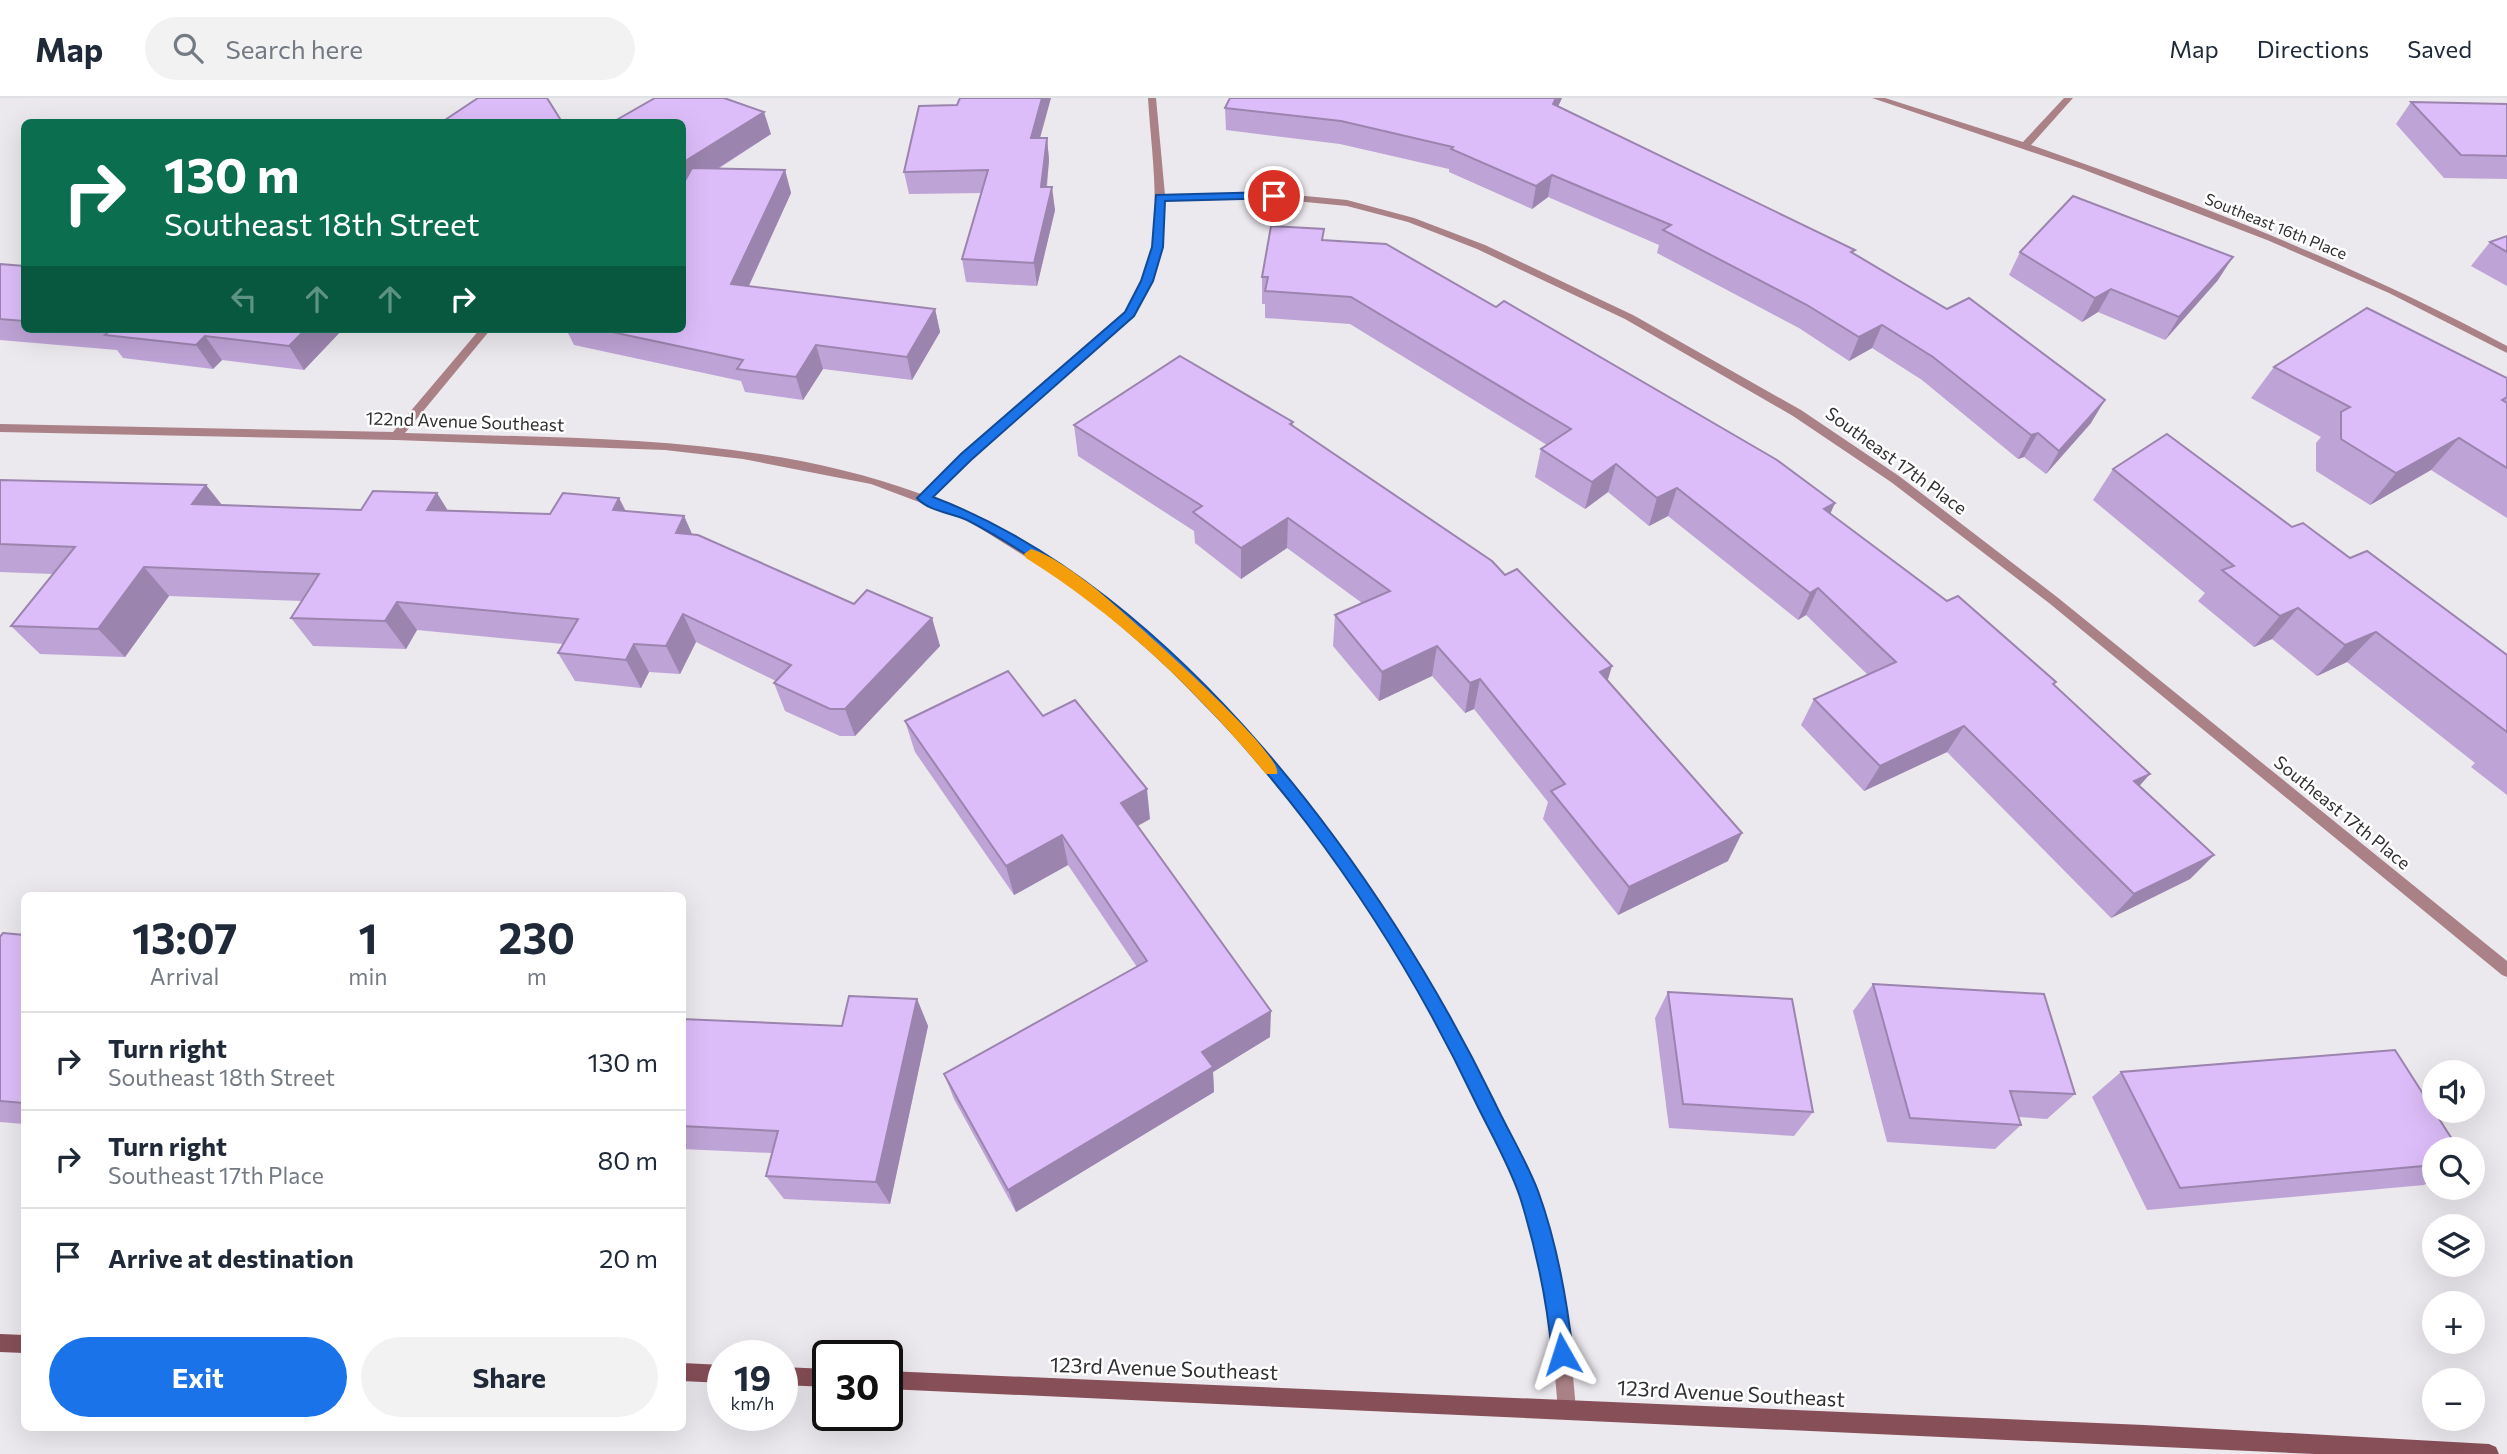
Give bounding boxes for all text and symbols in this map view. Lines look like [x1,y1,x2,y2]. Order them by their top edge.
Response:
search box [145,17,635,80]
text: Map [35,28,103,69]
icon: search [169,29,207,67]
text: Search here [225,33,363,64]
text: Map [2169,34,2219,63]
text: Directions [2257,34,2369,63]
text: Saved [2407,34,2472,63]
text: 130 m [164,143,299,203]
icon: right [49,147,140,238]
pin [1244,166,1304,226]
icon: arrive [1255,177,1293,215]
street label: Southeast 16th Place [2202,188,2350,263]
text: Southeast 18th Street [164,203,480,243]
icon: left [225,280,263,318]
icon: ahead [298,280,336,318]
icon: ahead [371,280,409,318]
icon: right [444,280,482,318]
street label: Southeast 17th Place [1822,402,1971,519]
street label: 122nd Avenue Southeast [365,407,565,435]
street label: Southeast 17th Place [2270,751,2415,874]
text: 13:07 [132,911,237,963]
text: 1 [358,911,377,963]
text: 230 [499,911,575,963]
text: Arrival [150,962,219,990]
text: min [348,962,388,990]
text: m [527,962,547,990]
text: Turn right [108,1032,227,1063]
icon: right [49,1042,87,1080]
text: 130 m [587,1046,658,1077]
map controls [2422,1060,2485,1431]
button: sound [2422,1060,2485,1123]
text: Southeast 18th Street [108,1063,335,1091]
text: Turn right [108,1130,227,1161]
button: search [2422,1137,2485,1200]
icon: right [49,1140,87,1178]
text: 80 m [598,1144,658,1175]
text: Southeast 17th Place [108,1161,324,1189]
button: layers [2422,1214,2485,1277]
icon: arrive [49,1238,87,1276]
text: Arrive at destination [108,1242,354,1273]
text: 20 m [599,1242,658,1273]
button: + [2422,1291,2485,1354]
position arrow [1525,1317,1599,1391]
button: Exit [49,1337,347,1417]
button: Share [361,1337,658,1417]
speed limit sign: 30 [812,1340,903,1431]
street label: 123rd Avenue Southeast [1050,1351,1279,1384]
text: 19 [734,1355,771,1398]
button: − [2422,1368,2485,1431]
street label: 123rd Avenue Southeast [1616,1374,1846,1411]
text: km/h [731,1392,774,1414]

